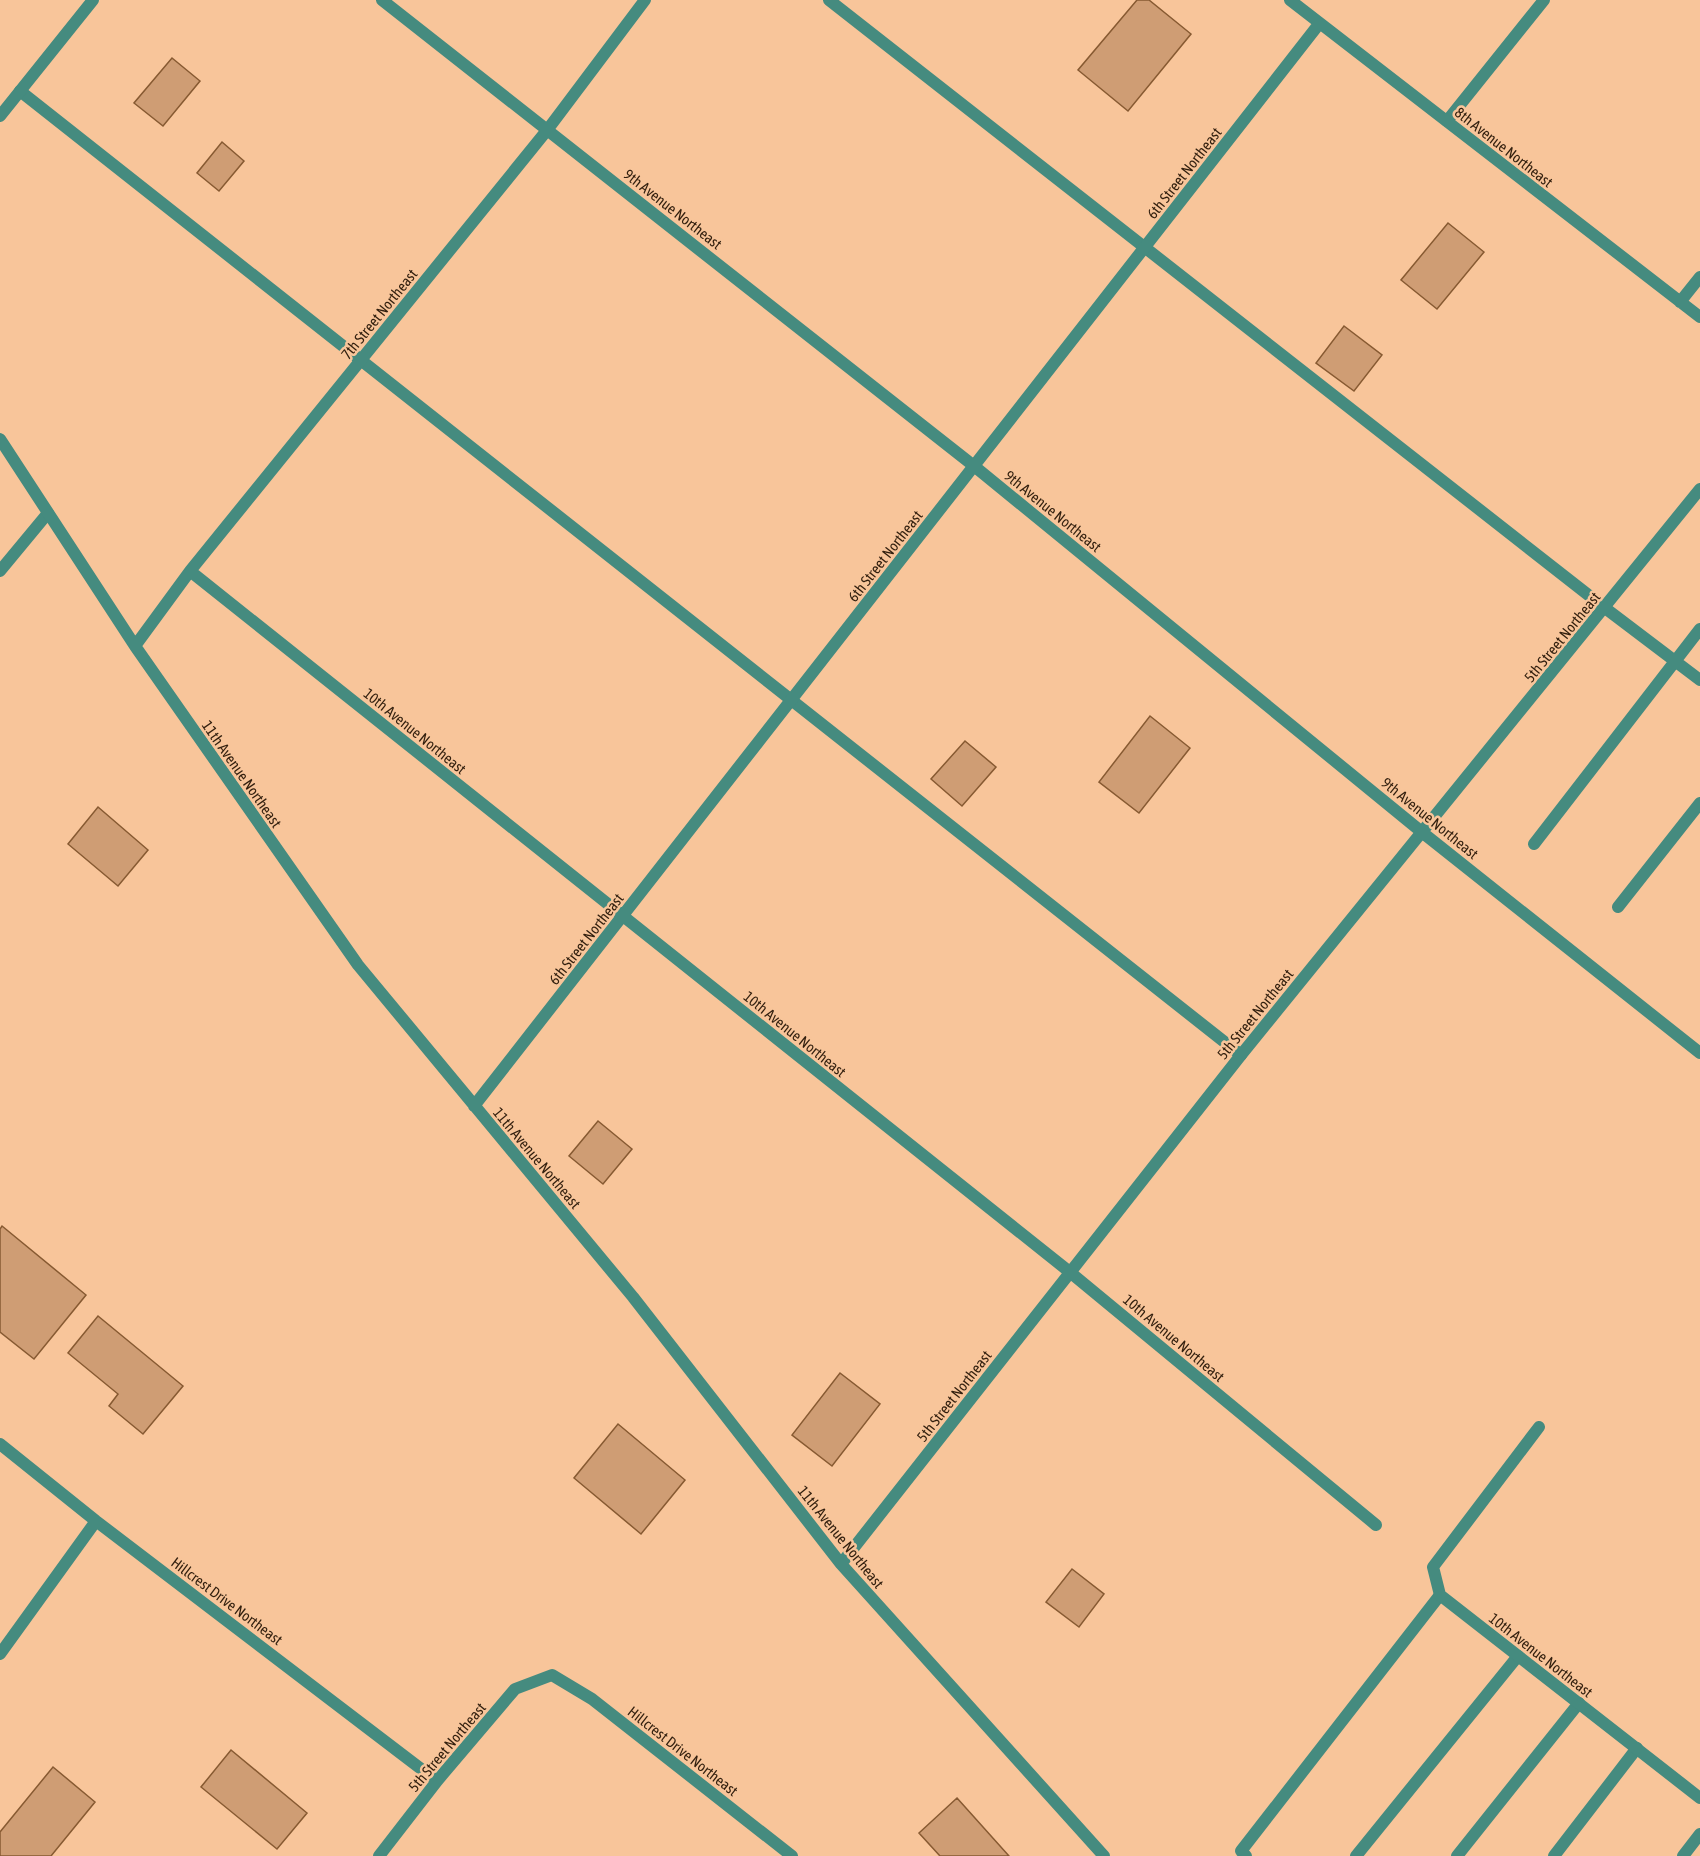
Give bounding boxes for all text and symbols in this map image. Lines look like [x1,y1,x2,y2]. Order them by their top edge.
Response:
street label: 8th Avenue Northeast [1452,104,1556,190]
street label: 6th Street Northeast [1143,124,1225,222]
street label: 9th Avenue Northeast [621,166,725,252]
street label: 7th Street Northeast [338,266,420,362]
street label: 9th Avenue Northeast [1001,467,1105,555]
street label: 6th Street Northeast [844,507,926,605]
street label: 5th Street Northeast [1521,589,1603,685]
street label: 10th Avenue Northeast [360,685,470,777]
street label: 11th Avenue Northeast [199,717,285,831]
street label: 9th Avenue Northeast [1378,774,1482,862]
street label: 6th Street Northeast [545,890,627,988]
street label: 5th Street Northeast [1214,966,1296,1062]
street label: 10th Avenue Northeast [740,988,850,1080]
street label: 11th Avenue Northeast [490,1104,584,1212]
street label: 10th Avenue Northeast [1120,1291,1228,1385]
street label: 5th Street Northeast [913,1347,995,1445]
street label: 11th Avenue Northeast [795,1482,887,1592]
street label: Hillcrest Drive Northeast [168,1554,286,1648]
street label: 10th Avenue Northeast [1486,1609,1596,1701]
street label: 5th Street Northeast [405,1699,489,1795]
street label: Hillcrest Drive Northeast [625,1703,741,1799]

